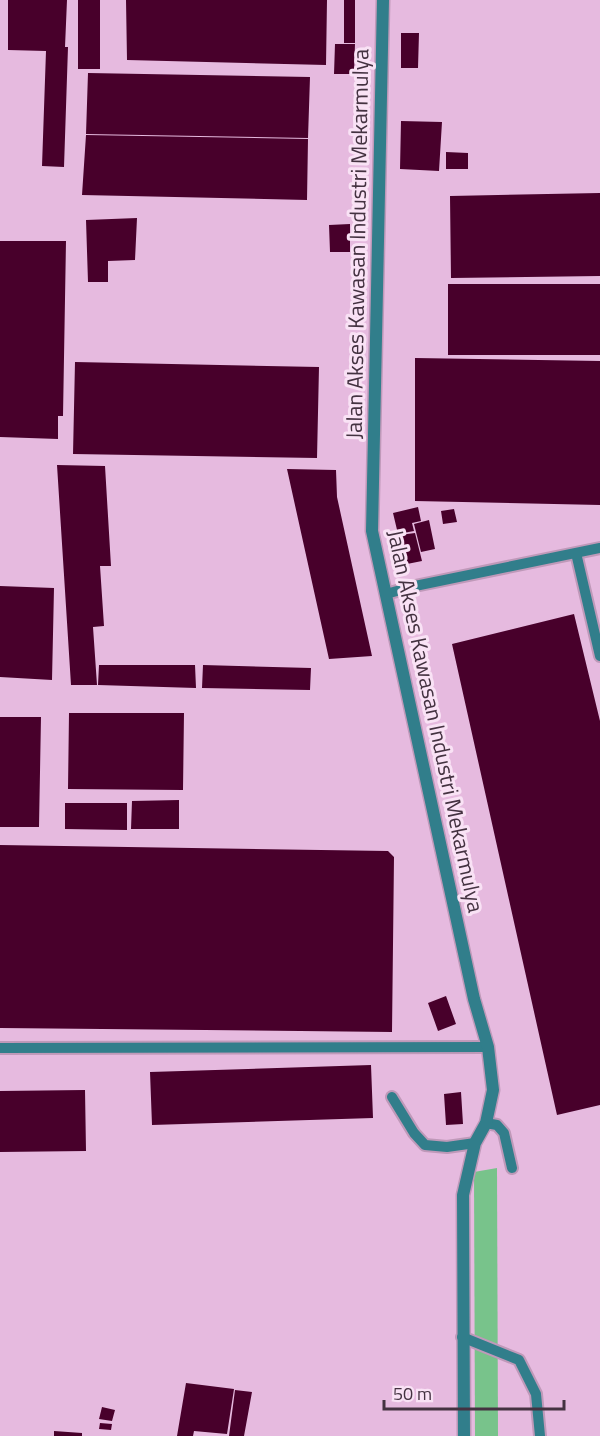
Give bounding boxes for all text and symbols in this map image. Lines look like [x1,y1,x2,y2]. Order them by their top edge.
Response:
street label: Jalan Akses Kawasan Industri Mekarmulya [337,49,377,439]
street label: Jalan Akses Kawasan Industri Mekarmulya [379,527,493,915]
scale bar [384,1373,564,1411]
text: 50 m [393,1380,432,1407]

